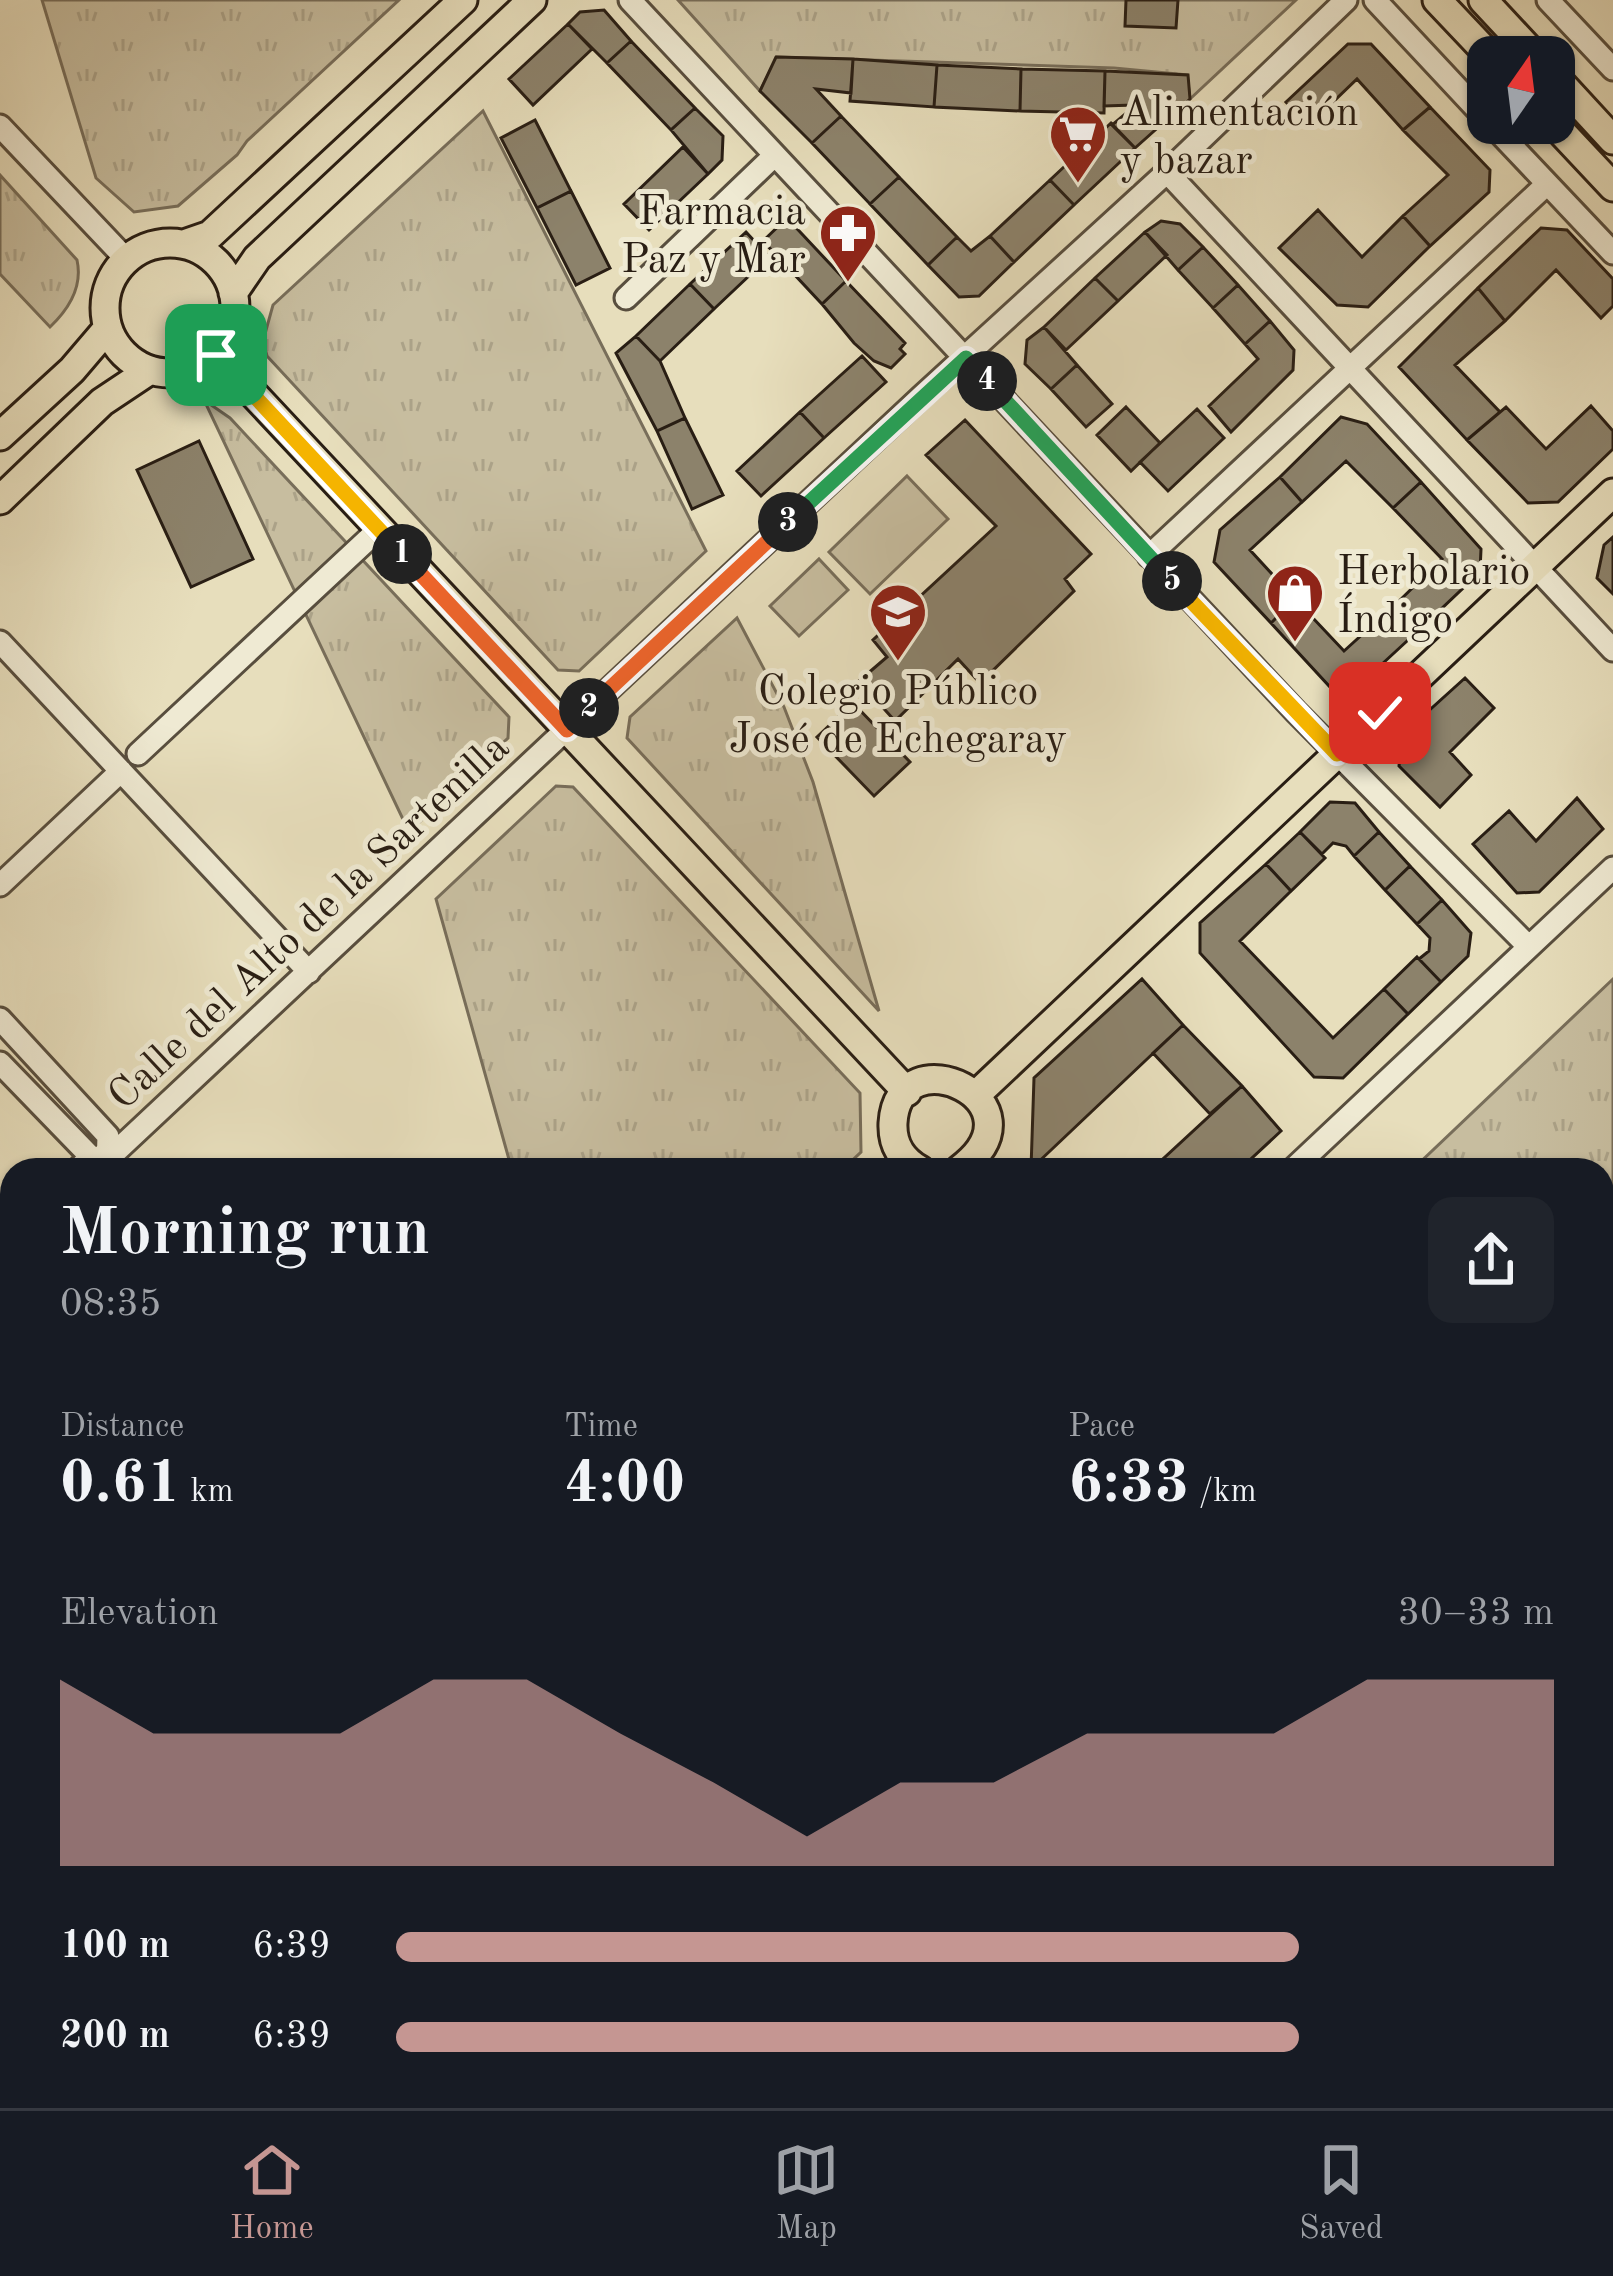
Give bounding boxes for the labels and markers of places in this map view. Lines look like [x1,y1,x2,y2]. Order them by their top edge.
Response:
place label: Alimentación y bazar [1120,93,1359,183]
supermarket icon: Alimentación y bazar [1047,103,1109,185]
place label: Farmacia Paz y Mar [621,192,806,282]
pharmacy icon: Farmacia Paz y Mar [817,202,879,284]
pin [165,304,267,406]
pin: 4 [957,351,1017,411]
pin: 3 [758,492,818,552]
pin: 1 [372,524,432,584]
pin: 5 [1142,551,1202,611]
place label: Herbolario Índigo [1337,552,1530,642]
shop icon: Herbolario Índigo [1264,562,1326,644]
school or university icon: Colegio Público José de Echegaray [867,581,929,663]
pin [1329,662,1431,764]
place label: Colegio Público José de Echegaray [729,672,1067,762]
pin: 2 [559,678,619,738]

